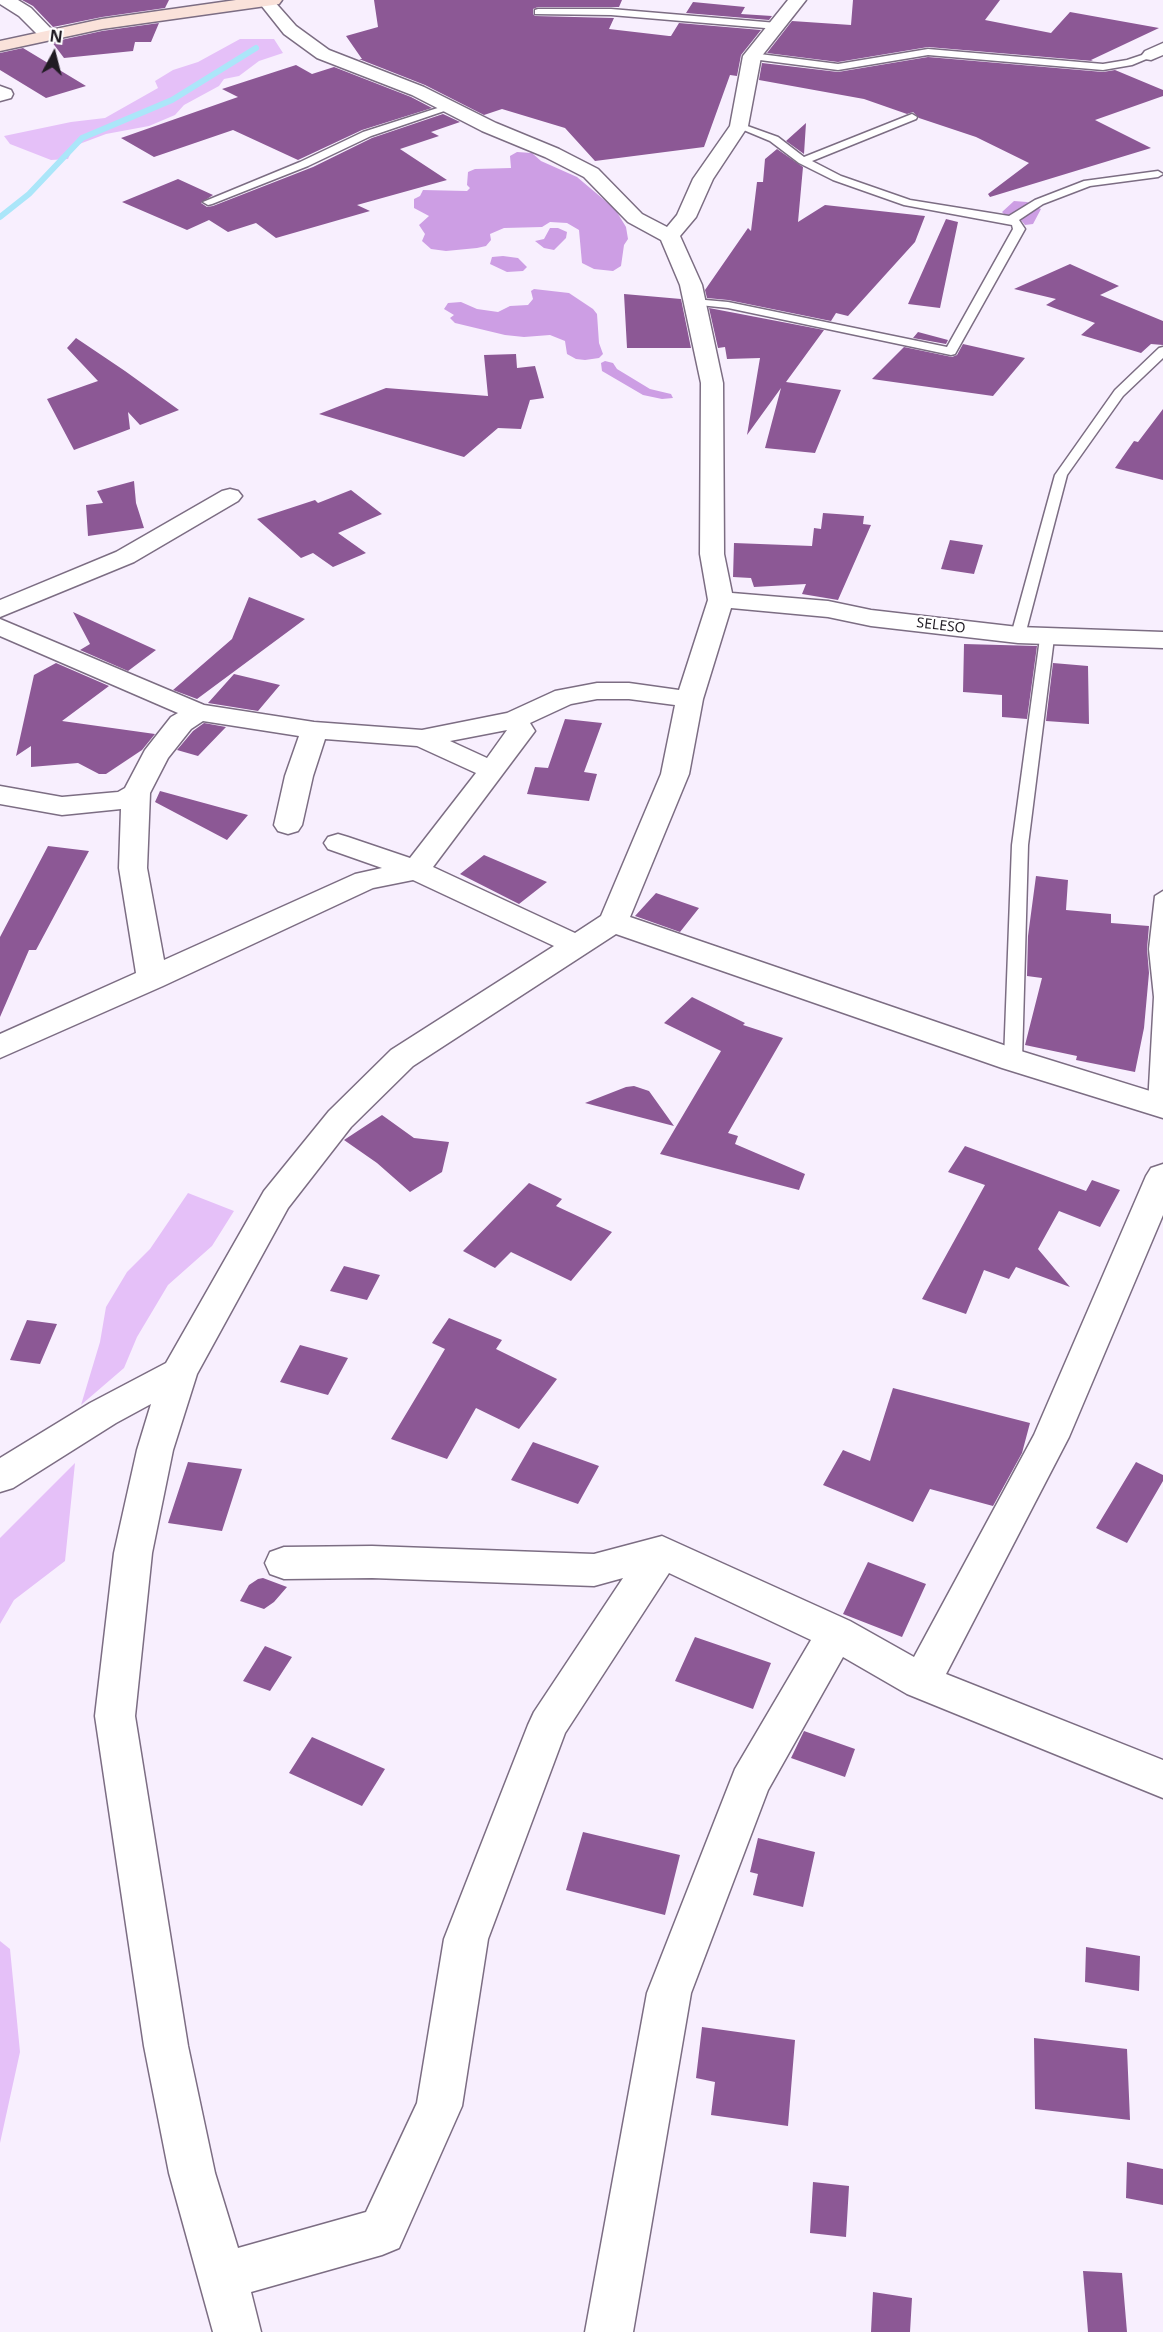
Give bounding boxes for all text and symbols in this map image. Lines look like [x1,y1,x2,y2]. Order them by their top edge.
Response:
north arrow [24,24,84,84]
text: N [48,24,64,48]
street label: SELESO [916,615,966,637]

